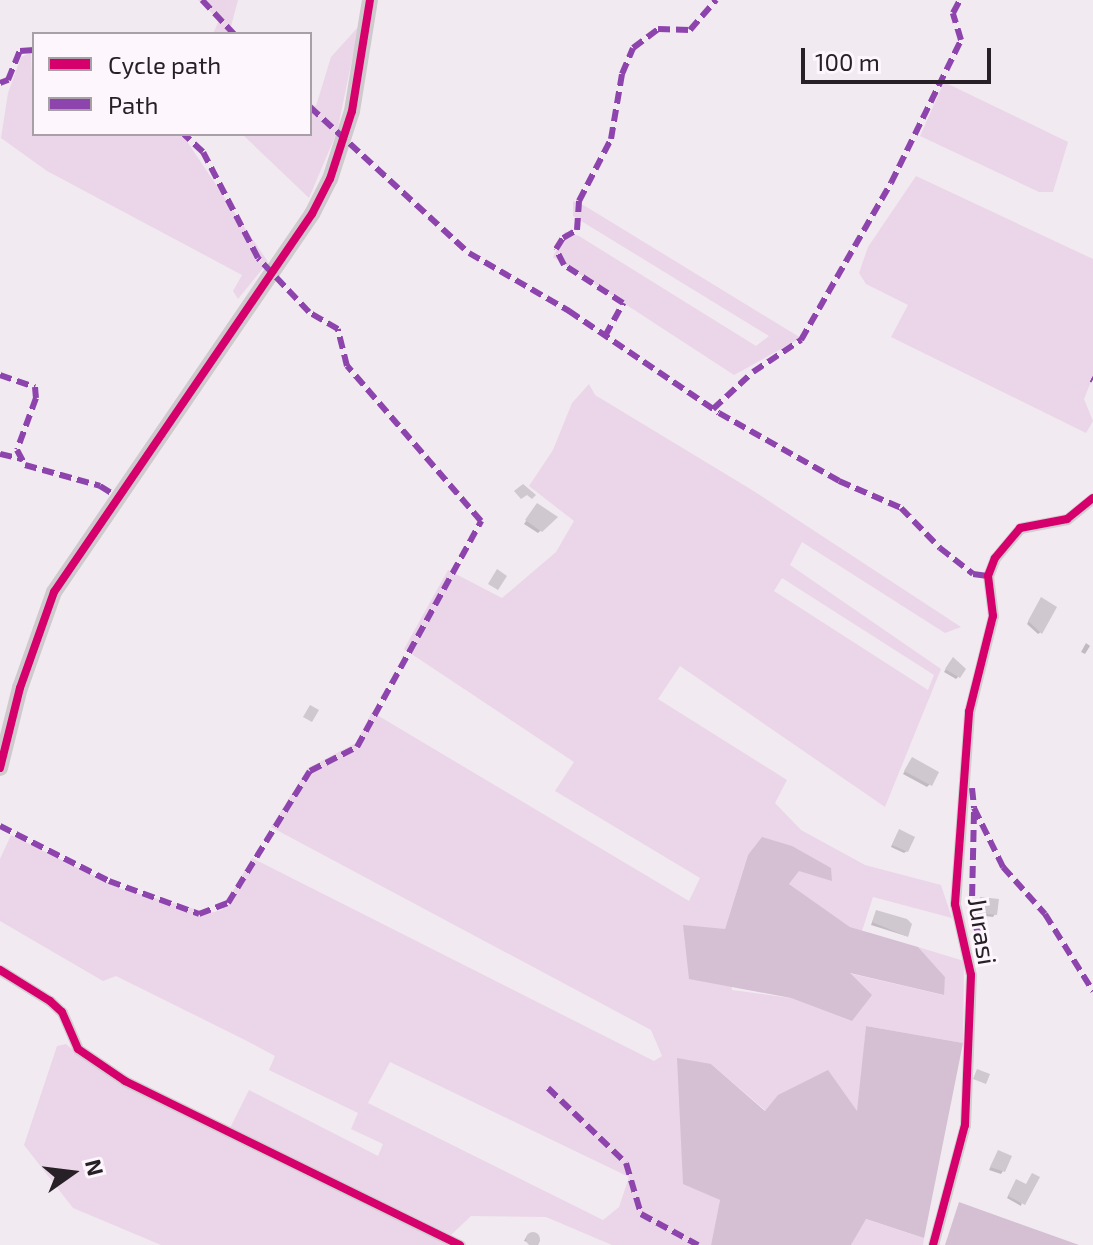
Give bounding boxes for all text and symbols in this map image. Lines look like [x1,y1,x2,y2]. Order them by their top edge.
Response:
legend [32,32,312,136]
scale bar [805,32,995,82]
text: 100 m [815,47,880,76]
text: Cycle path [108,50,221,79]
text: Path [108,90,158,119]
street label: Jurasi [962,895,1004,967]
north arrow [32,1133,112,1213]
text: N [81,1156,110,1178]

